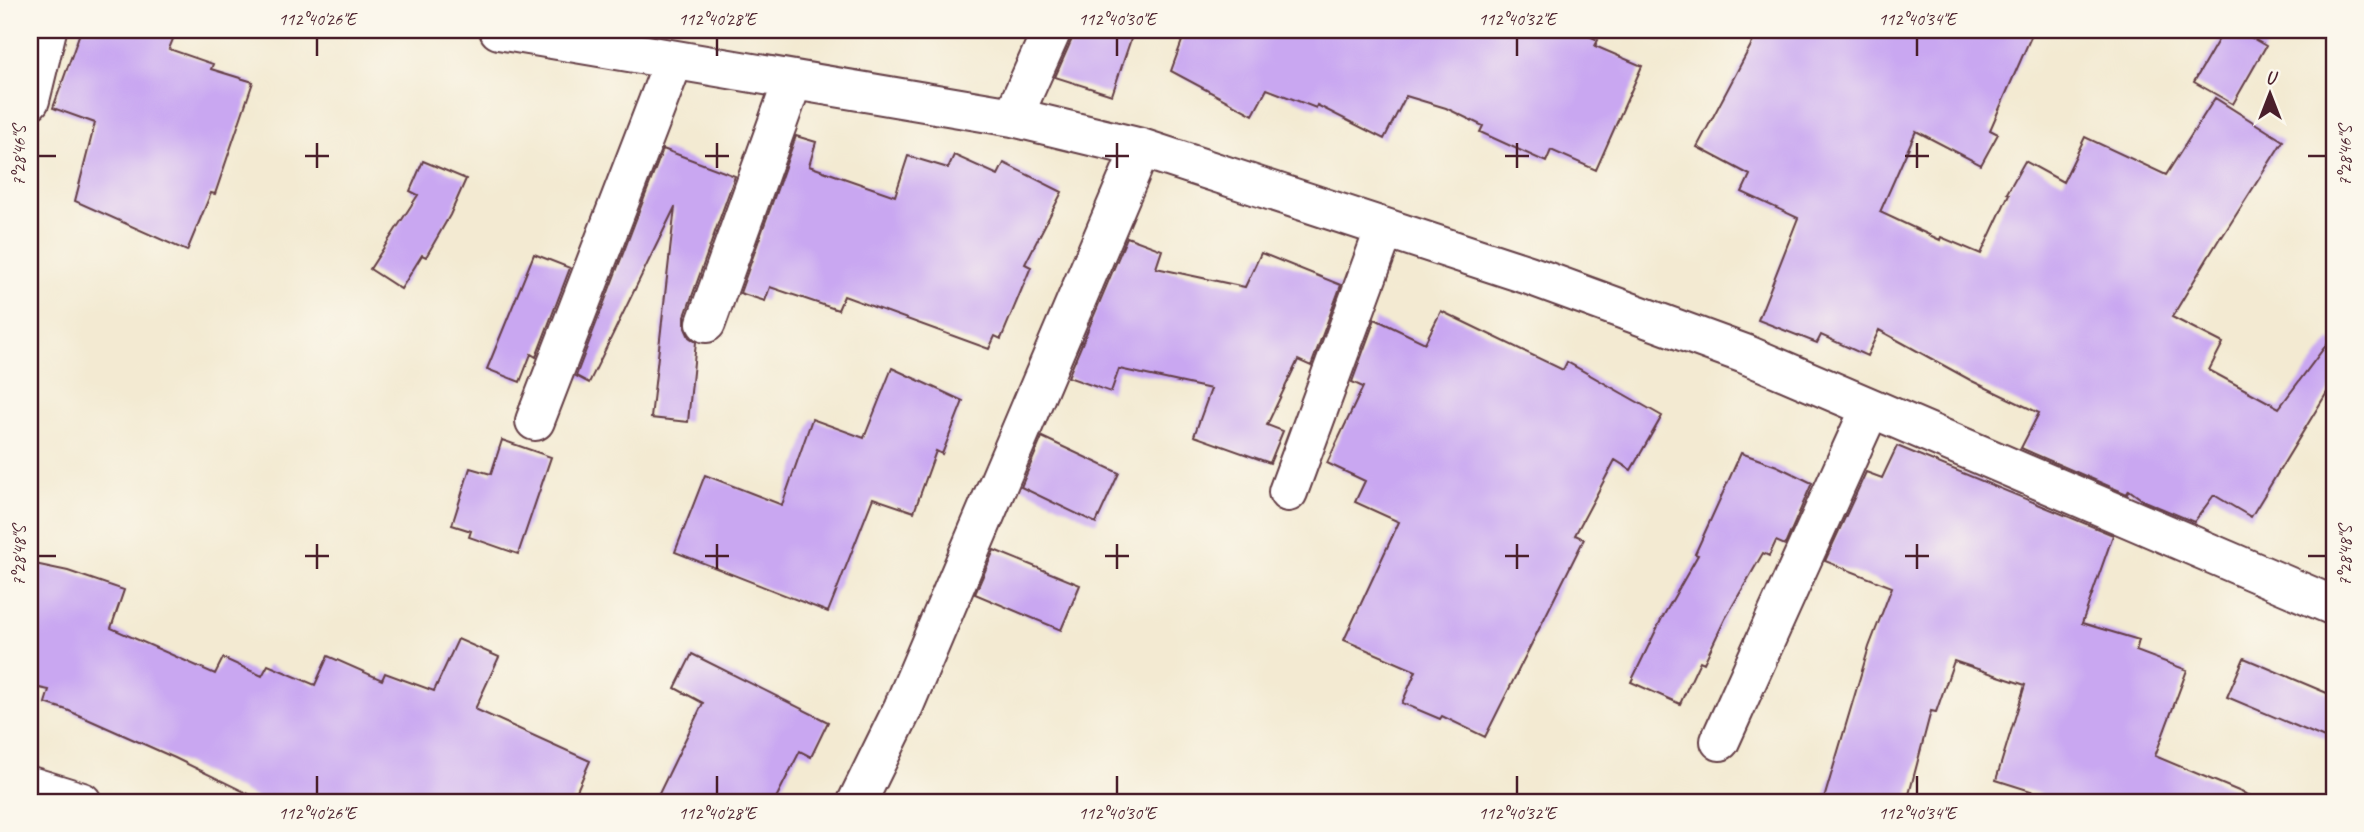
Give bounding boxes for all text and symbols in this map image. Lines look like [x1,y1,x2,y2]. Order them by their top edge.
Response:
text: 112°40'26"E [278,8,358,30]
text: 112°40'28"E [678,8,758,30]
text: 112°40'30"E [1078,8,1158,30]
text: 112°40'32"E [1478,8,1558,30]
text: 112°40'34"E [1878,8,1958,30]
north arrow [2234,60,2304,130]
text: U [2265,66,2278,90]
text: 7°28'46"S [8,122,30,186]
text: 7°28'46"S [2334,122,2356,186]
text: 7°28'48"S [8,522,30,586]
text: 7°28'48"S [2334,522,2356,586]
text: 112°40'26"E [278,802,358,824]
text: 112°40'28"E [678,802,758,824]
text: 112°40'30"E [1078,802,1158,824]
text: 112°40'32"E [1478,802,1558,824]
text: 112°40'34"E [1878,802,1958,824]

